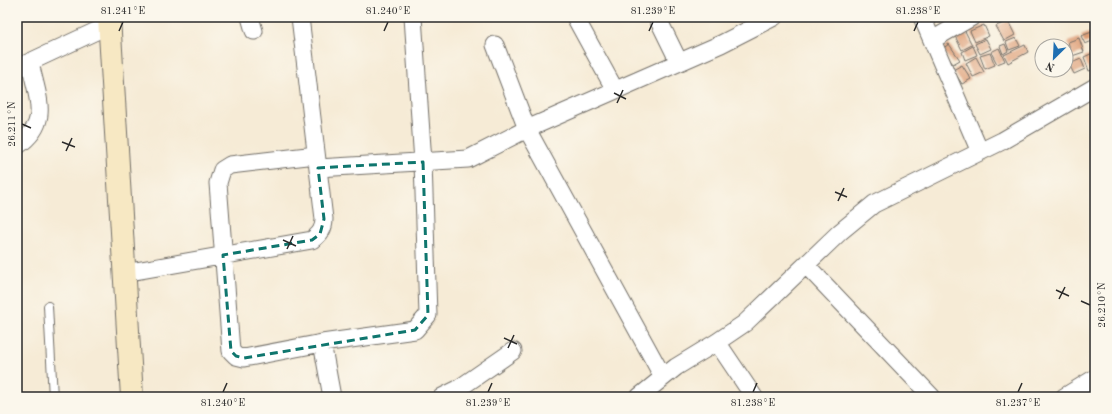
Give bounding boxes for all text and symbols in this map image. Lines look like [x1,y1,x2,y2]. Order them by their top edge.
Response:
text: 81.241°E [101,6,145,16]
text: 81.240°E [366,6,410,16]
text: 81.239°E [631,6,675,16]
text: 81.238°E [896,6,940,16]
north arrow [1034,38,1074,78]
text: N [1044,59,1057,72]
text: 26.211°N [7,101,17,147]
text: 26.210°N [1097,282,1107,328]
text: 81.240°E [201,398,245,408]
text: 81.239°E [466,398,510,408]
text: 81.238°E [731,398,775,408]
text: 81.237°E [996,398,1040,408]

